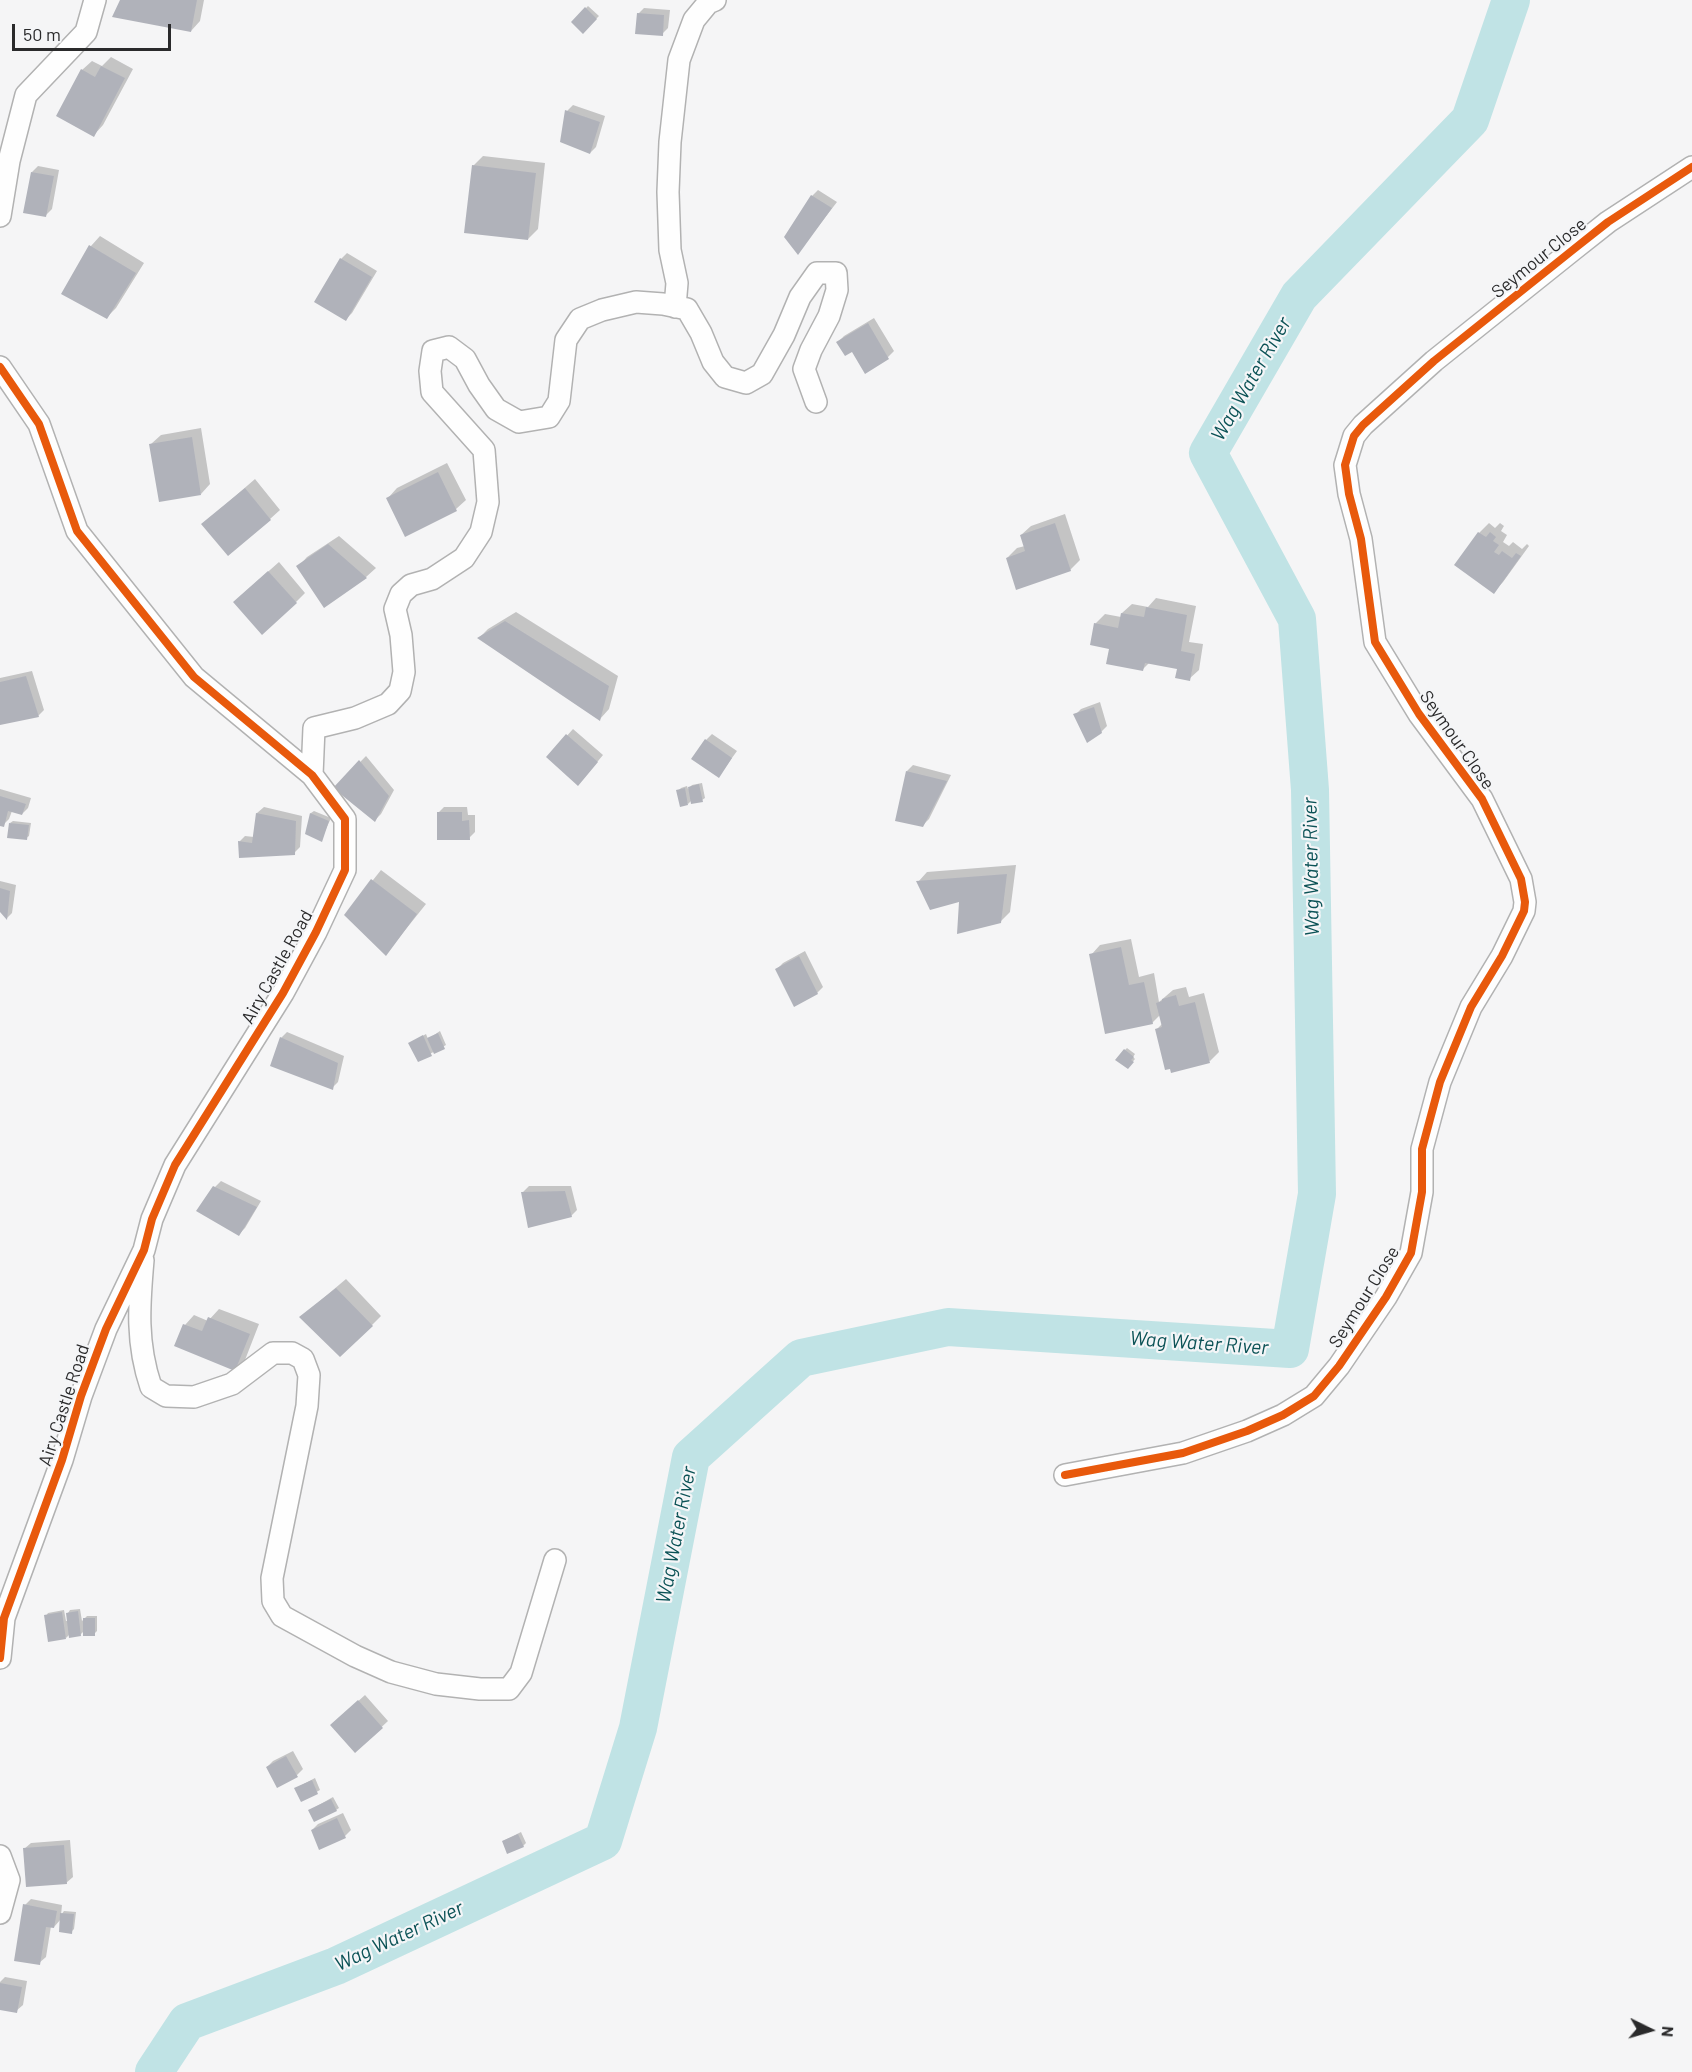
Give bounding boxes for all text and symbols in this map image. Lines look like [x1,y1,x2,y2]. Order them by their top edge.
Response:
scale bar [15,12,174,50]
text: 50 m [23,23,61,45]
street label: Seymour Close [1487,213,1591,303]
water label: Wag Water River [1206,313,1296,445]
street label: Seymour Close [1415,686,1499,794]
water label: Wag Water River [1298,797,1324,937]
street label: Airy Castle Road [237,906,317,1028]
street label: Seymour Close [1324,1242,1404,1352]
water label: Wag Water River [1129,1326,1269,1360]
street label: Airy Castle Road [34,1341,94,1469]
water label: Wag Water River [651,1464,701,1606]
water label: Wag Water River [331,1896,467,1976]
north arrow [1620,2000,1680,2060]
text: N [1659,2025,1678,2038]

